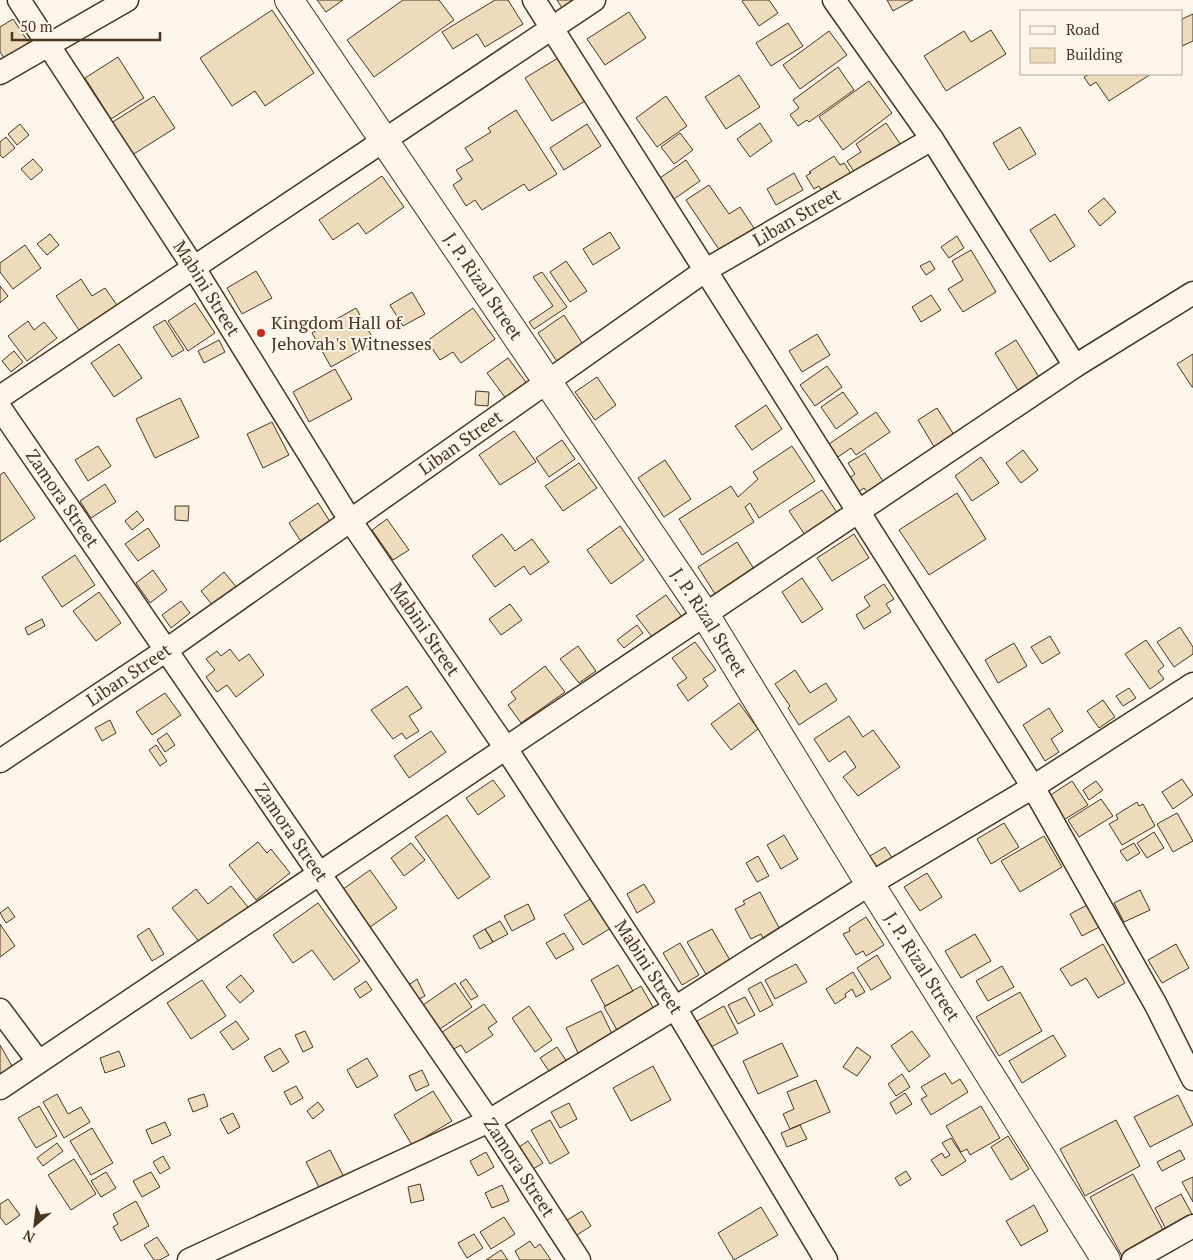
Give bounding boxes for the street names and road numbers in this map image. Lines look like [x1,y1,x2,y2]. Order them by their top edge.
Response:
street label: Liban Street [748,182,845,251]
street label: J. P. Rizal Street [439,228,529,345]
street label: Mabini Street [168,235,246,341]
street label: Liban Street [413,404,507,480]
street label: Zamora Street [21,444,105,552]
street label: J. P. Rizal Street [666,563,753,681]
street label: Mabini Street [385,577,466,681]
street label: Liban Street [81,637,176,711]
street label: Zamora Street [250,778,334,886]
street label: J. P. Rizal Street [880,907,966,1026]
street label: Mabini Street [610,915,689,1019]
street label: Zamora Street [479,1113,561,1222]

